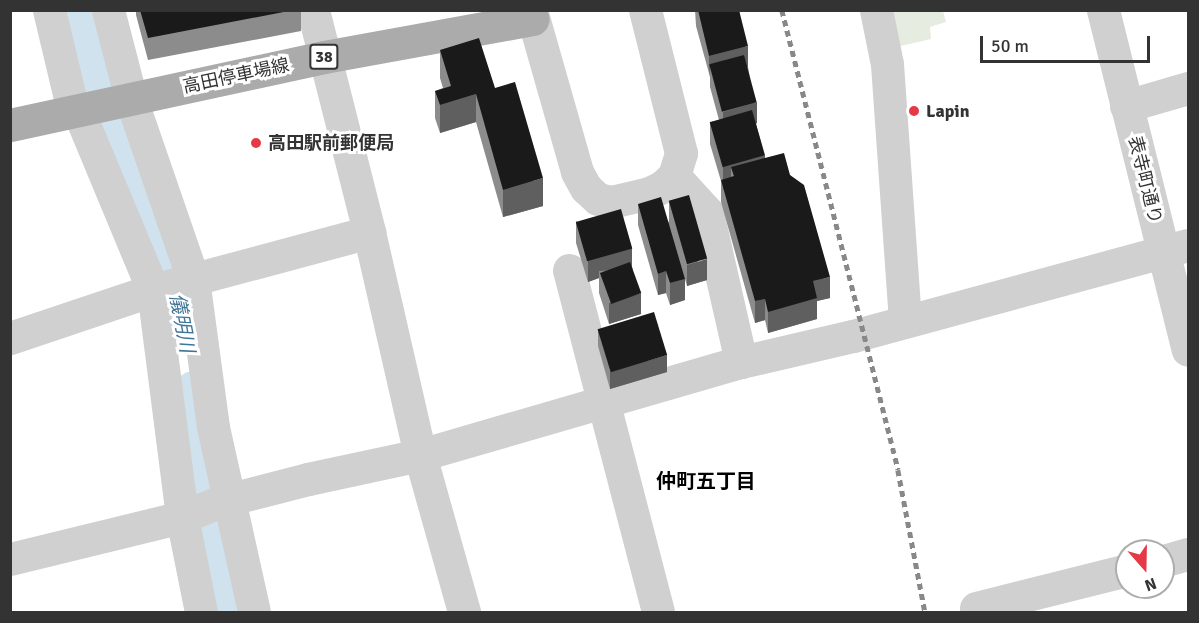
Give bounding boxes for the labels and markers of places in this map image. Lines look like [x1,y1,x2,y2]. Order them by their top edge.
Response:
place label: Lapin [926,100,970,122]
marker: Lapin [907,104,921,118]
place label: 高田駅前郵便局 [268,132,394,154]
marker: 高田駅前郵便局 [249,136,263,150]

